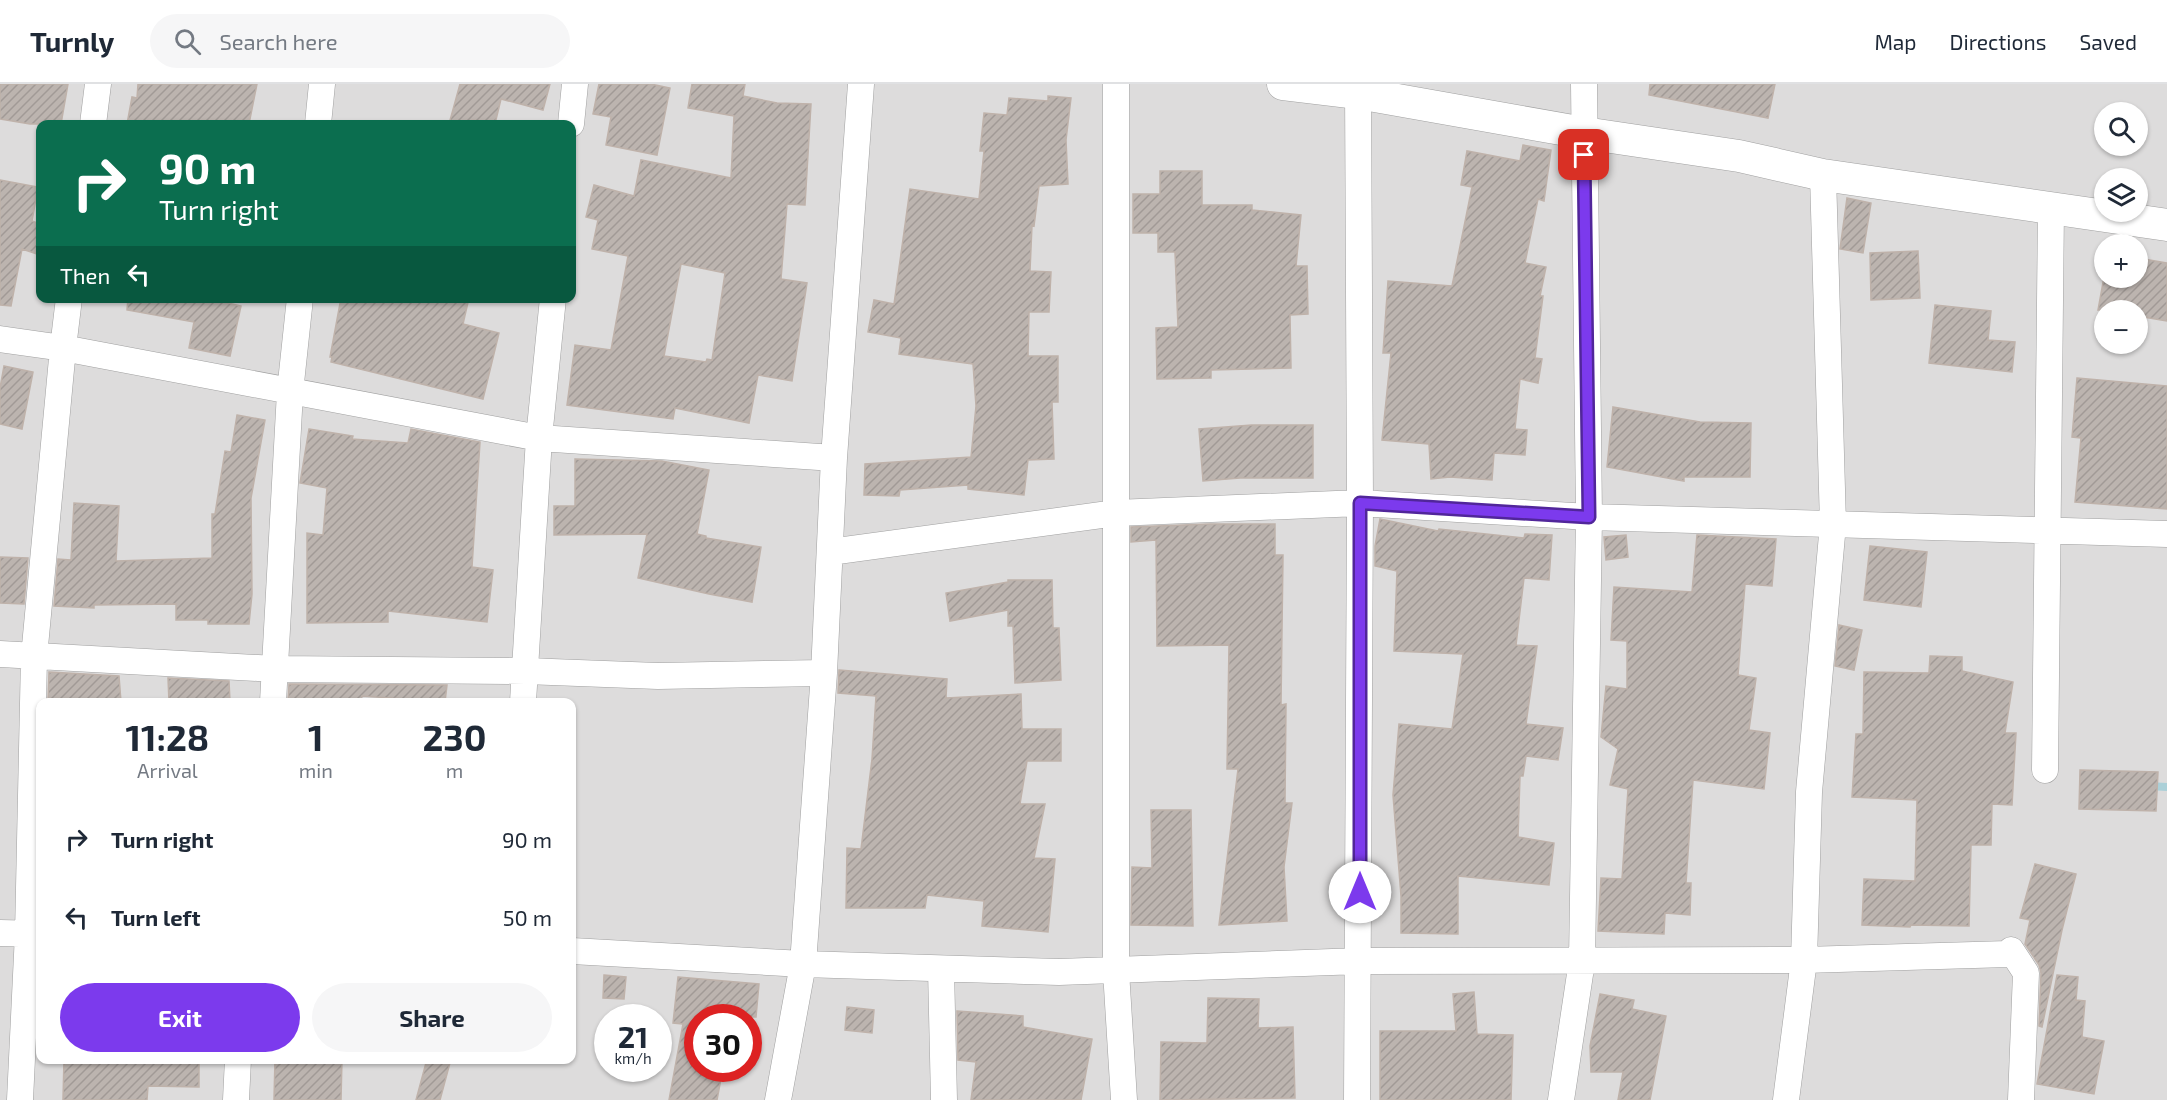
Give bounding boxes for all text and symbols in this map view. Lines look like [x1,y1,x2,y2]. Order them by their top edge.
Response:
search box [150,14,570,68]
text: Turnly [30,24,114,58]
icon: search [171,25,204,58]
text: Search here [219,28,338,54]
text: Map [1874,29,1917,54]
text: Directions [1950,29,2046,54]
text: Saved [2079,29,2137,54]
map controls [2094,102,2148,354]
button: search [2094,102,2148,156]
pin [1558,129,1609,180]
icon: arrive [1567,138,1600,171]
text: 90 m [159,142,256,192]
icon: right [60,144,138,222]
button: layers [2094,168,2148,222]
text: Turn right [159,193,279,225]
button: + [2094,234,2148,288]
icon: left [122,258,155,291]
text: Then [60,262,110,288]
button: − [2094,300,2148,354]
text: 11:28 [126,715,209,758]
text: 1 [308,715,324,758]
text: 230 [422,715,486,758]
text: Arrival [137,758,198,782]
text: min [299,758,333,782]
text: m [446,758,463,782]
icon: right [60,823,93,856]
text: Turn right [111,826,213,852]
text: 90 m [502,826,552,852]
position arrow [1328,860,1392,924]
icon: left [60,901,93,934]
text: Turn left [111,904,200,930]
text: 50 m [503,904,552,930]
button: Exit [60,983,300,1052]
button: Share [312,983,552,1052]
speed limit sign: 30 [684,1004,762,1082]
text: 21 [618,1018,648,1054]
text: km/h [614,1049,652,1067]

